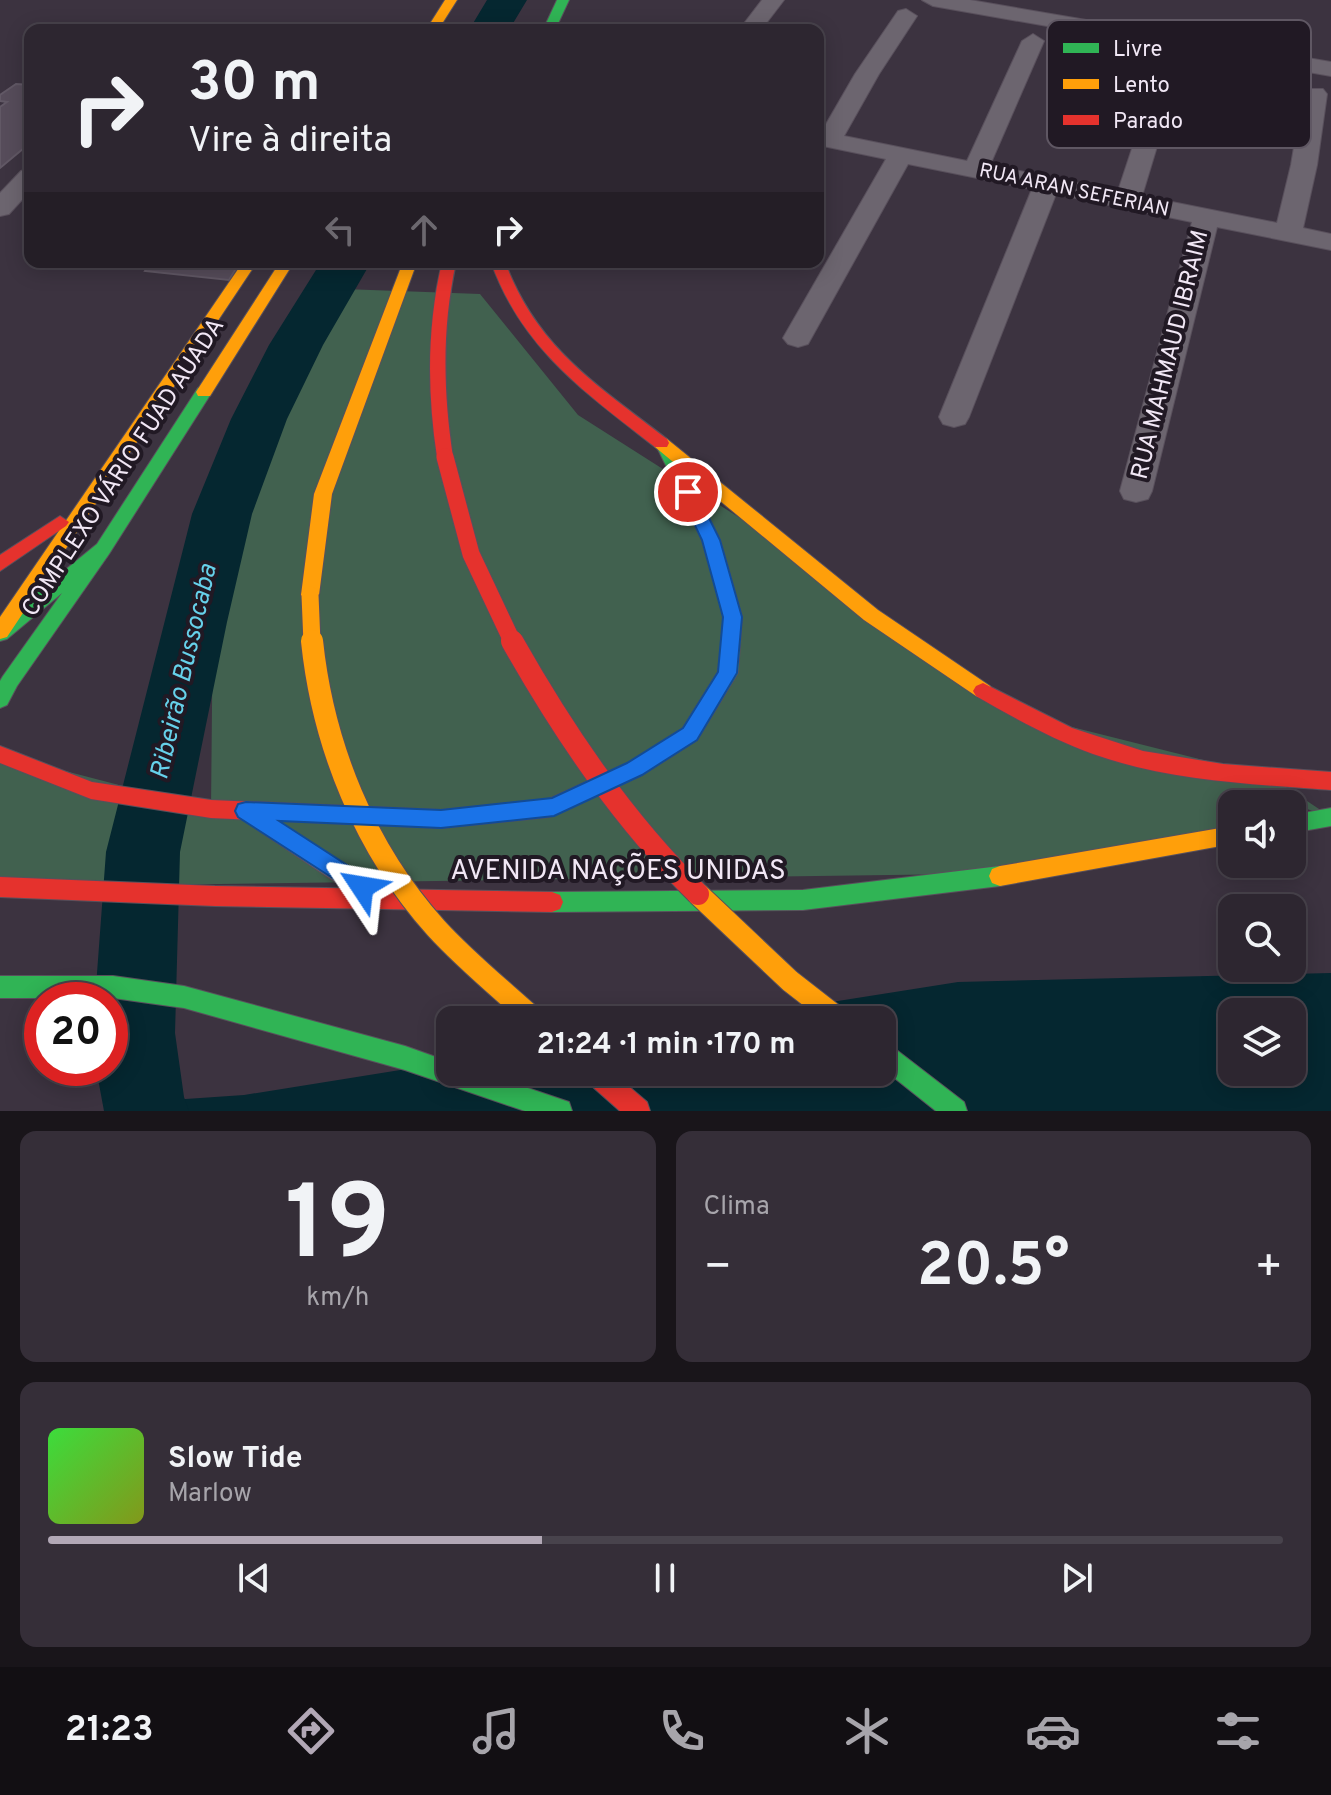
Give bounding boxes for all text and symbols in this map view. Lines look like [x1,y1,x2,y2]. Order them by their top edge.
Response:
legend [1047,20,1311,148]
text: Livre [1113,37,1162,64]
text: 30 m [188,50,321,120]
icon: right [56,56,160,160]
text: Lento [1113,73,1170,100]
text: Parado [1113,109,1183,136]
text: Vire à direita [188,119,392,165]
street label: RUA ARAN SEFERIAN [977,158,1171,224]
icon: left [318,208,362,252]
icon: ahead [402,208,446,252]
icon: right [486,208,530,252]
street label: RUA MAHMAUD IBRAIM [1126,227,1216,483]
street label: COMPLEXO VÁRIO FUAD AUADA [14,312,232,623]
pin [654,458,722,526]
icon: arrive [666,470,710,514]
water label: Ribeirão Bussocaba [144,560,226,783]
map controls [1218,790,1306,1086]
button: sound [1218,790,1306,878]
position arrow [320,845,404,929]
street label: AVENIDA NAÇÕES UNIDAS [450,852,786,890]
button: search [1218,894,1306,982]
speed limit sign: 20 [24,982,128,1086]
button: layers [1218,998,1306,1086]
text: 21:24 · 1 min · 170 m [537,1027,795,1064]
text: 19 [285,1164,391,1296]
text: Clima [704,1191,770,1224]
text: 20.5° [917,1231,1069,1307]
text: − [704,1241,732,1297]
text: + [1255,1241,1283,1297]
text: km/h [306,1282,369,1315]
text: Slow Tide [168,1441,302,1478]
text: Marlow [168,1478,252,1511]
icon: previous [232,1556,276,1600]
icon: pause [643,1556,687,1600]
icon: next [1055,1556,1099,1600]
icon: directions [283,1703,339,1759]
icon: music [468,1703,524,1759]
icon: phone [654,1703,710,1759]
icon: climate [839,1703,895,1759]
icon: car [1025,1703,1081,1759]
icon: filters [1210,1703,1266,1759]
text: 21:23 [65,1708,153,1754]

